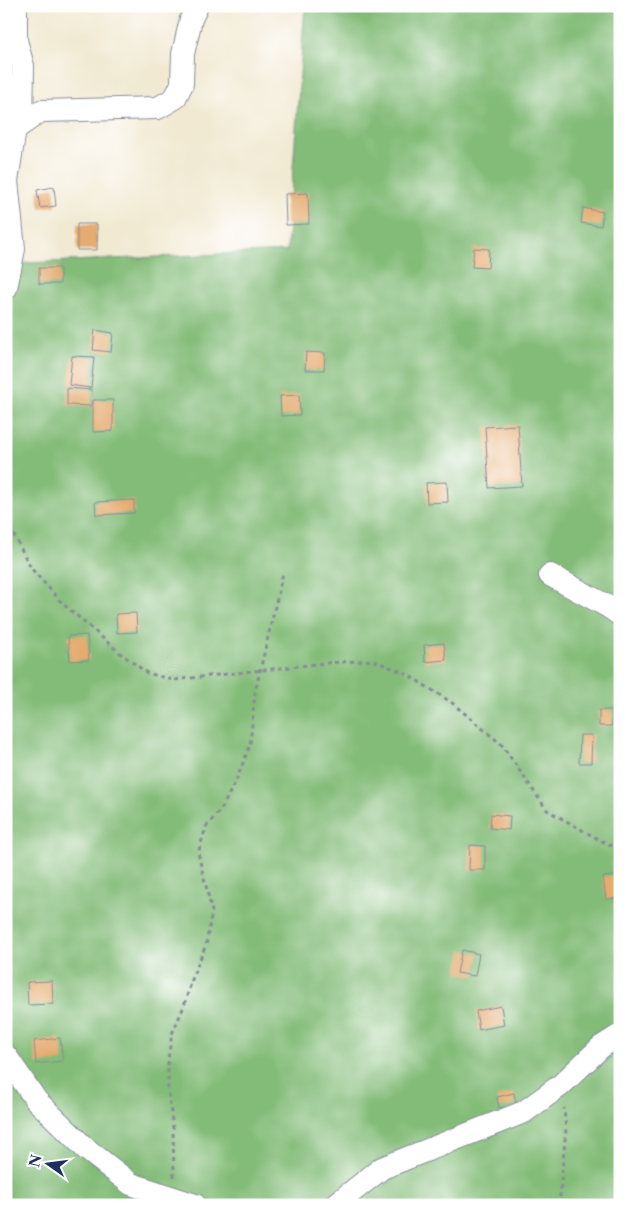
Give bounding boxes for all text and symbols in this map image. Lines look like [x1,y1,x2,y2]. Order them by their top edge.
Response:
north arrow [22,1138,72,1188]
text: N [25,1153,46,1169]

